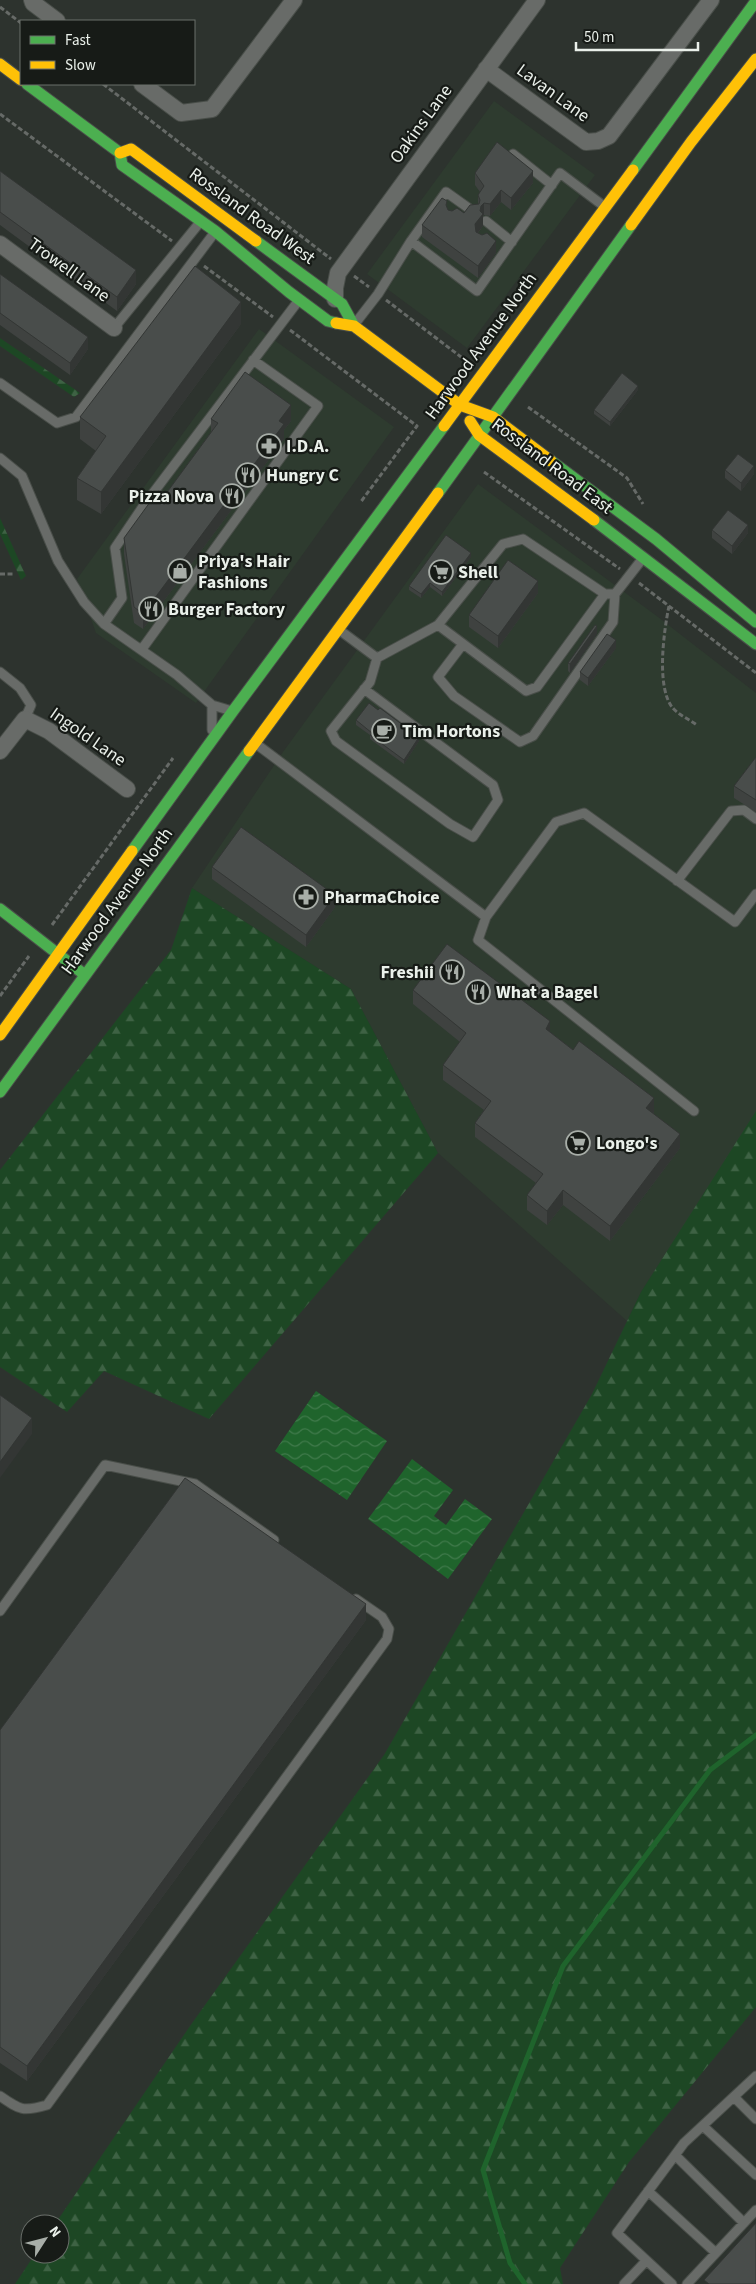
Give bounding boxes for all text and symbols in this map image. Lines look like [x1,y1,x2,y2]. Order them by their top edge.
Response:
legend [20,20,195,85]
scale bar [576,20,698,52]
text: 50 m [584,27,614,48]
text: Fast [65,30,91,51]
text: Slow [65,55,96,76]
street label: Lavan Lane [511,58,595,128]
street label: Oakins Lane [384,79,458,169]
street label: Rossland Road West [184,162,320,270]
street label: Trowell Lane [23,232,115,308]
street label: Harwood Avenue North [419,267,543,425]
street label: Rossland Road East [486,412,618,520]
pharmacy icon: I.D.A. [256,433,282,459]
place label: I.D.A. [286,434,329,459]
restaurant icon: Hungry C [235,462,261,488]
place label: Hungry C [266,463,340,488]
restaurant icon: Pizza Nova [219,483,245,509]
place label: Pizza Nova [129,484,214,509]
place label: Priya's Hair Fashions [198,549,291,595]
shop icon: Priya's Hair Fashions [167,558,193,584]
supermarket icon: Shell [428,559,454,585]
place label: Shell [458,560,498,585]
restaurant icon: Burger Factory [138,596,164,622]
place label: Burger Factory [168,597,286,622]
street label: Ingold Lane [45,702,131,772]
cafe icon: Tim Hortons [371,718,397,744]
place label: Tim Hortons [402,719,500,744]
street label: Harwood Avenue North [55,822,179,980]
pharmacy icon: PharmaChoice [293,884,319,910]
place label: PharmaChoice [324,885,440,910]
restaurant icon: Freshii [439,959,465,985]
place label: Freshii [380,960,434,985]
restaurant icon: What a Bagel [465,979,491,1005]
place label: What a Bagel [496,980,598,1005]
supermarket icon: Longo's [565,1130,591,1156]
place label: Longo's [596,1131,657,1156]
north arrow [20,2214,70,2264]
text: N [44,2222,66,2242]

